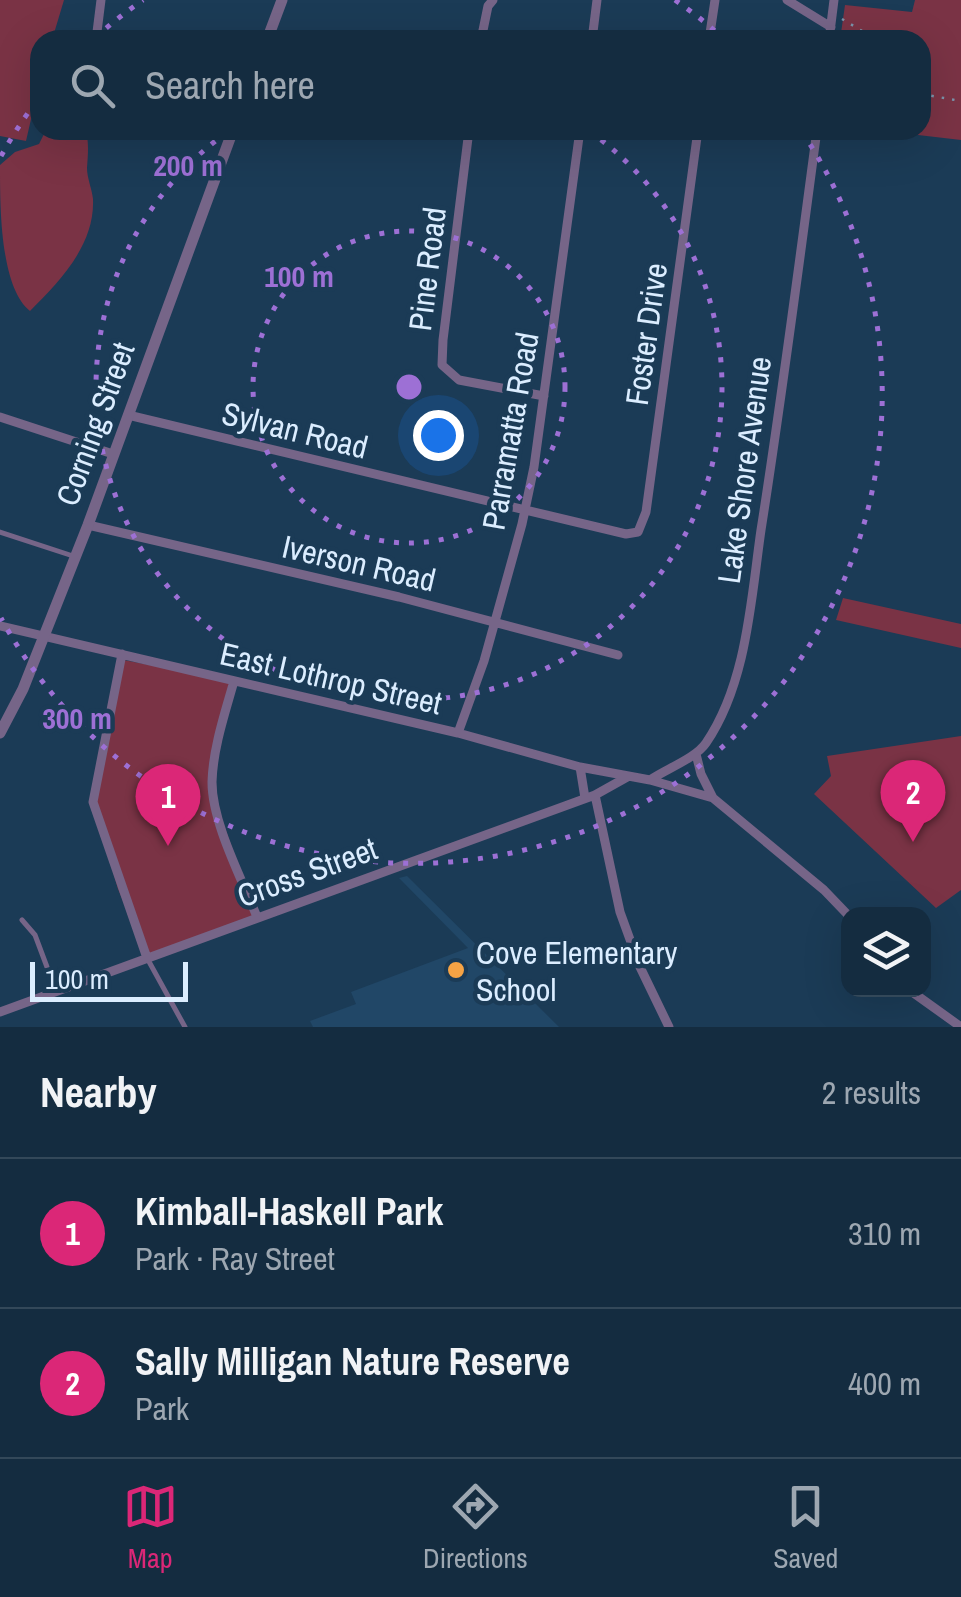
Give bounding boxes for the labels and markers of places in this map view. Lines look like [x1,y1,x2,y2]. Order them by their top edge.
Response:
centre of rings [391,369,427,405]
pin: 2 [880,760,946,842]
pin: 1 [136,764,200,846]
place label: Cove Elementary School [476,931,677,1011]
marker: Cove Elementary School [445,959,467,981]

